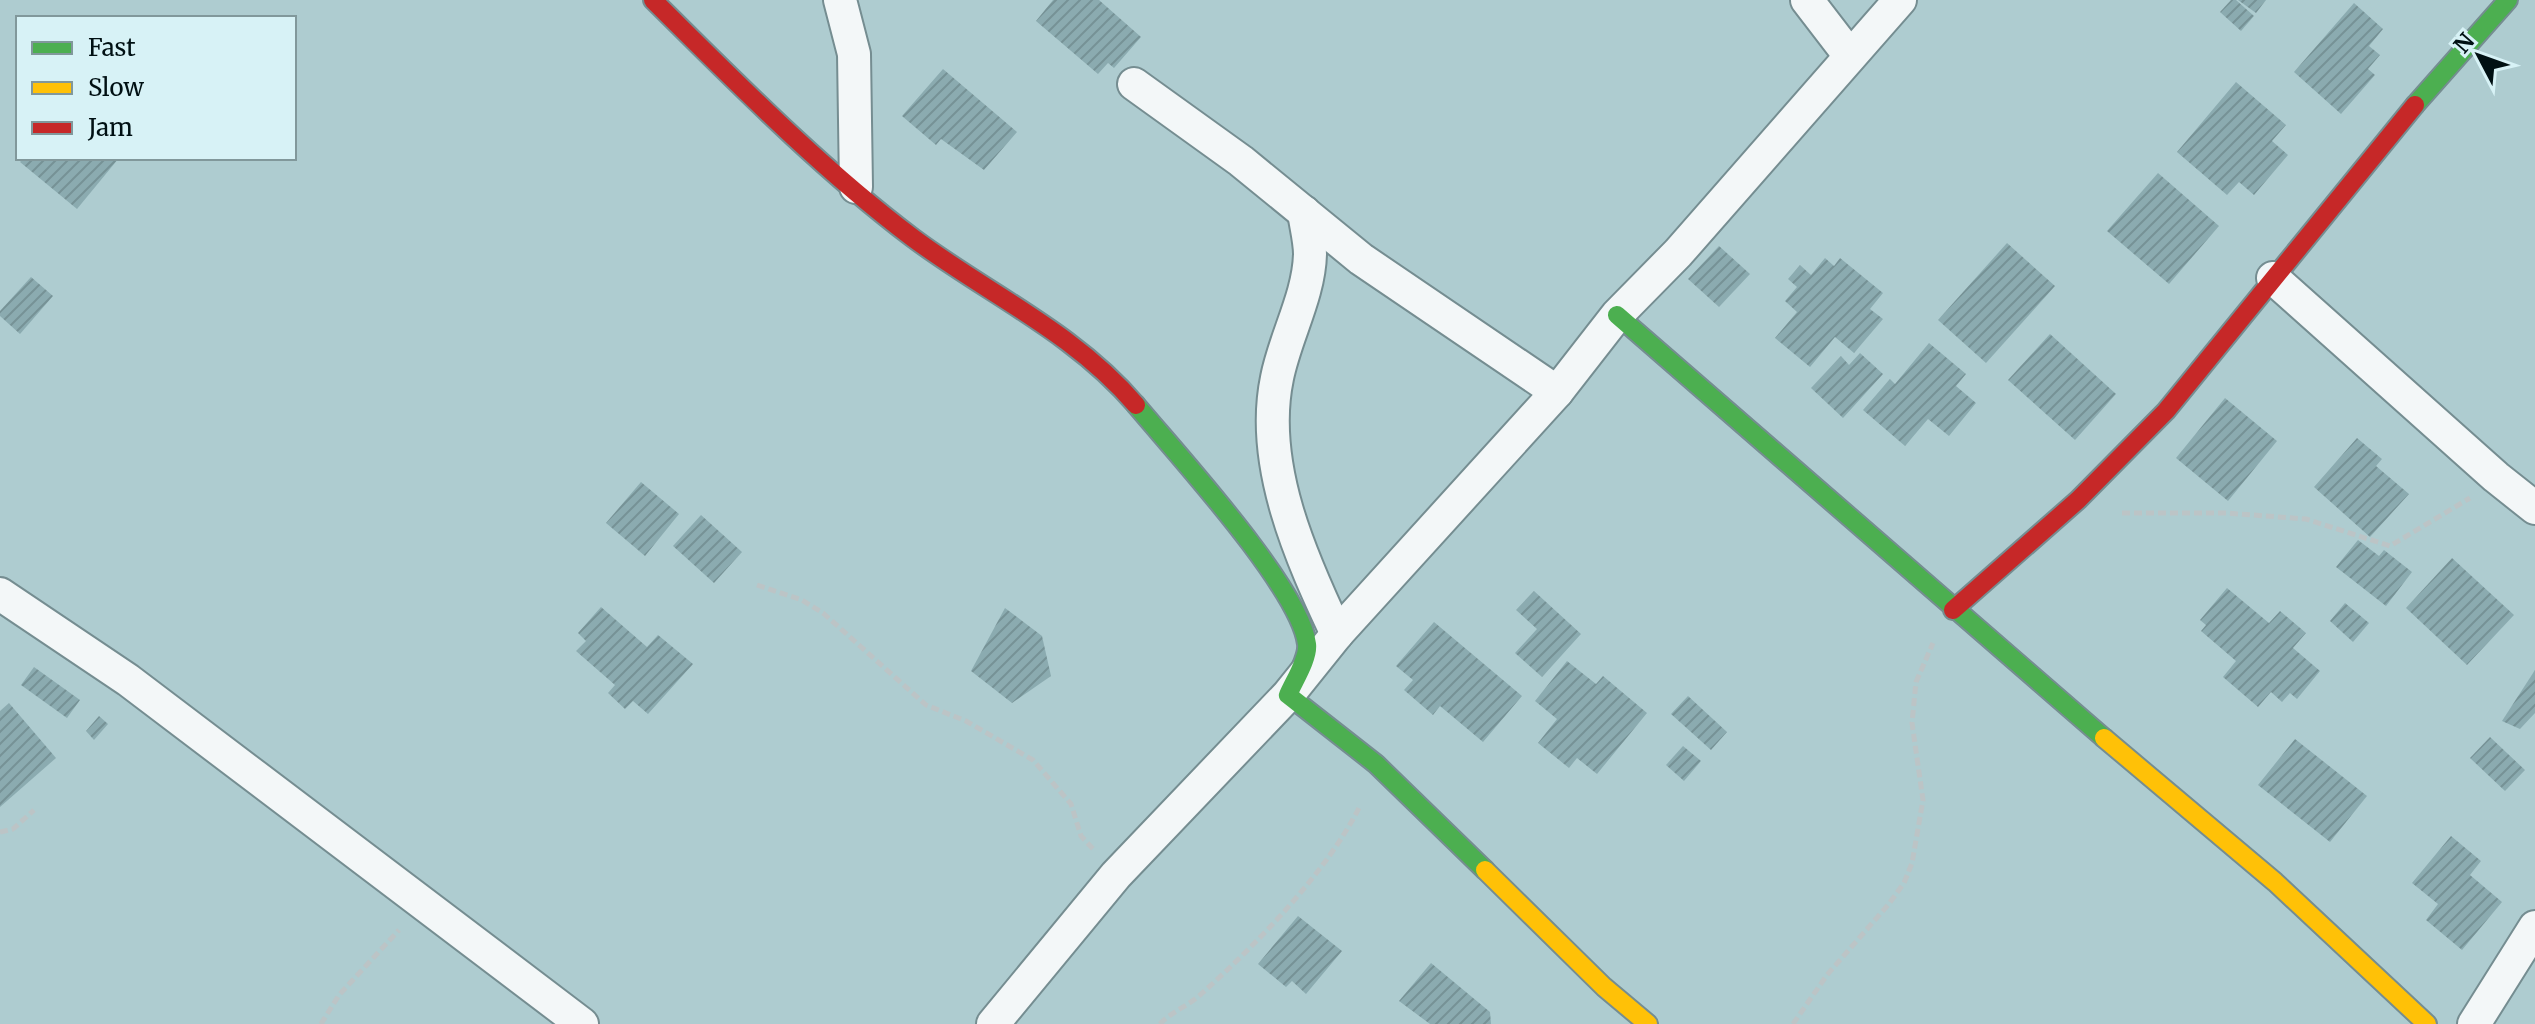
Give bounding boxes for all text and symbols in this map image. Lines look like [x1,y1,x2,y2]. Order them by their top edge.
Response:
legend [16,16,296,160]
north arrow [2439,16,2519,96]
text: N [2448,27,2481,59]
text: Fast [88,32,136,63]
text: Slow [88,72,144,103]
text: Jam [87,112,133,143]

